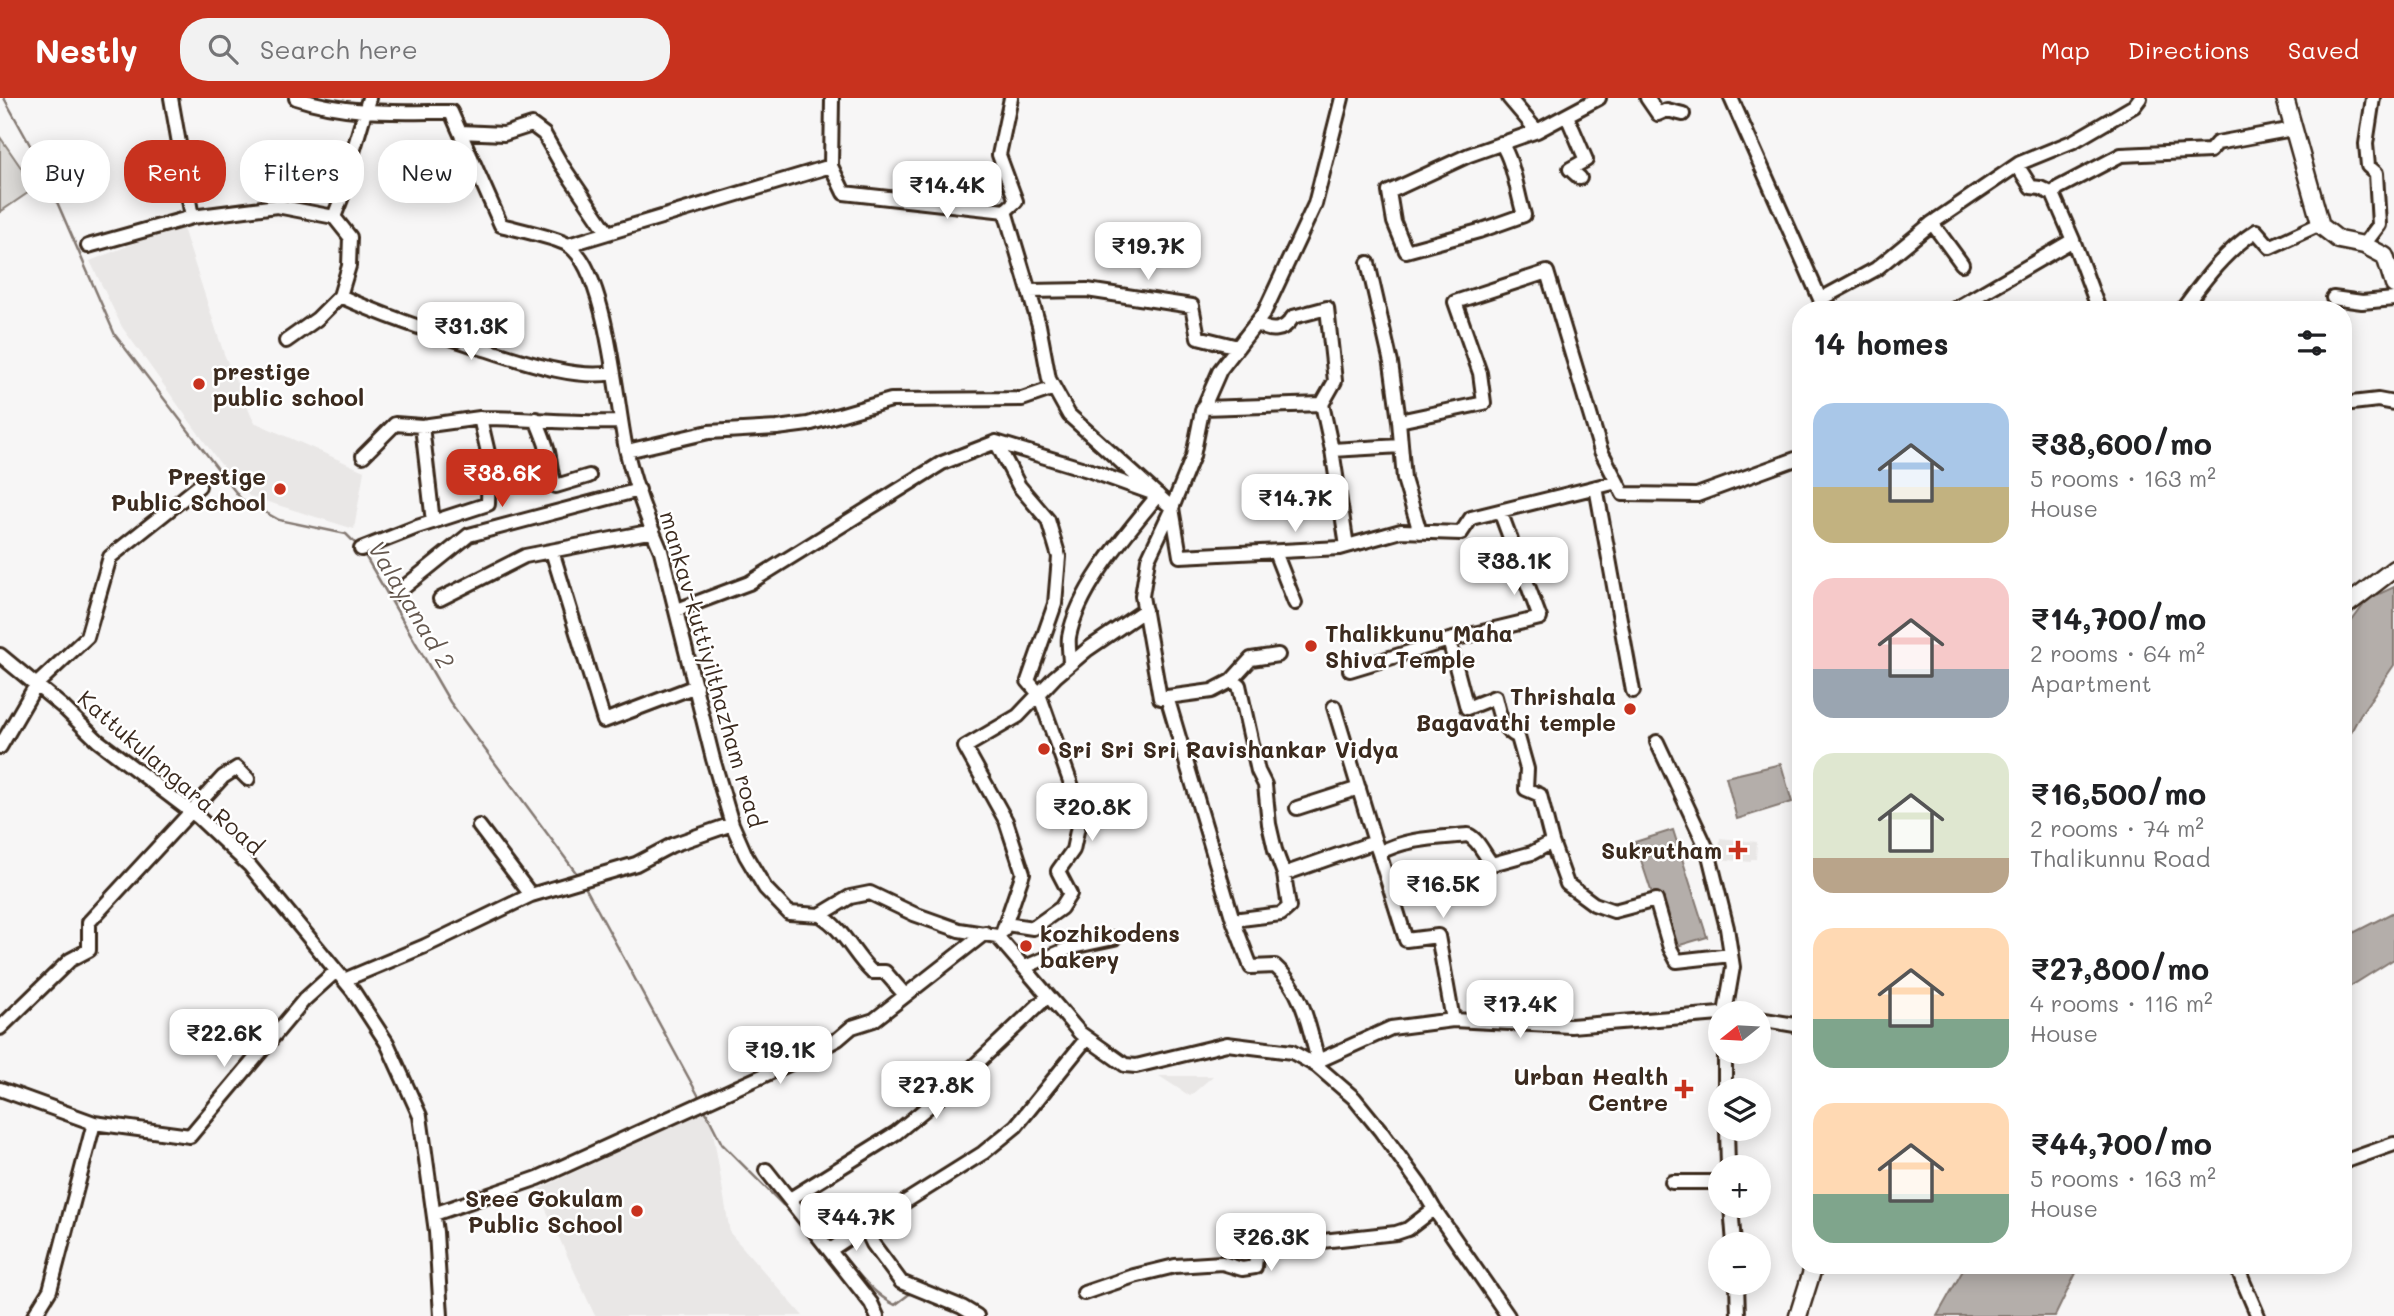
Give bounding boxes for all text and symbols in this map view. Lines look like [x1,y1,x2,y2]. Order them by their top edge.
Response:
search box [180,18,670,81]
text: Nestly [35,28,138,71]
icon: search [204,30,242,68]
text: Search here [260,32,418,66]
text: Map [2041,34,2090,65]
text: Directions [2128,34,2250,65]
text: Saved [2288,34,2359,65]
chip: Buy [21,140,110,203]
chip: Rent [124,140,226,203]
chip: Filters [240,140,364,203]
chip: New [378,140,477,203]
pin: ₹14.4K [890,162,1004,221]
text: ₹14.4K [909,169,985,199]
pin: ₹19.7K [1091,222,1205,282]
text: ₹19.7K [1111,230,1185,260]
pin: ₹31.3K [414,302,528,362]
text: ₹31.3K [433,310,509,340]
text: 14 homes [1813,323,1949,363]
icon: filters [2293,324,2331,362]
place label: prestige public school [213,356,364,412]
marker: prestige public school [191,376,207,392]
text: ₹38,600/mo [2030,423,2212,463]
icon: home [1869,431,1953,515]
pin: ₹38.6K [445,450,559,509]
text: ₹38.6K [462,457,542,487]
place label: Prestige Public School [111,461,266,517]
text: 5 rooms · 163 m² [2030,463,2216,493]
pin: ₹14.7K [1238,474,1352,534]
marker: Prestige Public School [272,481,288,497]
text: ₹14.7K [1257,482,1333,512]
text: House [2030,493,2098,523]
street label: mankav-kuttiyilthazham road [653,507,773,831]
water label: Valayanad 2 [362,534,462,674]
pin: ₹38.1K [1457,538,1571,597]
text: ₹38.1K [1476,545,1552,575]
text: ₹14,700/mo [2030,598,2206,638]
icon: home [1869,606,1953,690]
place label: Thalikkunu Maha Shiva Temple [1325,618,1513,674]
marker: Thalikkunu Maha Shiva Temple [1303,638,1319,654]
text: 2 rooms · 64 m² [2030,638,2205,668]
text: Apartment [2030,668,2152,698]
place label: Thrishala Bagavathi temple [1416,681,1616,737]
street label: Kattukulangara Road [72,683,270,861]
marker: Thrishala Bagavathi temple [1622,701,1638,717]
place label: Sri Sri Sri Ravishankar Vidya [1058,734,1399,764]
marker: Sri Sri Sri Ravishankar Vidya [1036,741,1052,757]
text: ₹16,500/mo [2030,773,2206,813]
icon: home [1869,781,1953,865]
pin: ₹20.8K [1035,784,1149,843]
text: ₹20.8K [1052,791,1132,821]
text: 2 rooms · 74 m² [2030,813,2204,843]
place label: Sukrutham [1601,835,1722,865]
marker: Sukrutham [1728,840,1748,860]
text: Thalikunnu Road [2030,843,2210,873]
pin: ₹16.5K [1386,860,1500,920]
text: ₹16.5K [1406,868,1480,898]
place label: kozhikodens bakery [1040,918,1180,974]
marker: kozhikodens bakery [1018,938,1034,954]
text: ₹27,800/mo [2030,948,2209,988]
icon: home [1869,956,1953,1040]
pin: ₹17.4K [1463,981,1577,1040]
text: ₹17.4K [1482,988,1558,1018]
text: 4 rooms · 116 m² [2030,988,2213,1018]
north arrow [1708,1001,1771,1064]
map controls [1708,1001,1771,1295]
pin: ₹22.6K [167,1010,281,1069]
text: ₹22.6K [185,1017,263,1047]
text: House [2030,1018,2098,1048]
pin: ₹19.1K [723,1026,837,1086]
text: ₹19.1K [744,1034,816,1064]
place label: Urban Health Centre [1513,1061,1668,1117]
pin: ₹27.8K [879,1062,993,1121]
text: ₹27.8K [897,1069,975,1099]
button: layers [1708,1078,1771,1141]
marker: Urban Health Centre [1674,1079,1694,1099]
text: ₹44,700/mo [2030,1123,2212,1163]
icon: home [1869,1131,1953,1215]
button: + [1708,1155,1771,1218]
text: 5 rooms · 163 m² [2030,1163,2216,1193]
place label: Sree Gokulam Public School [465,1183,623,1239]
text: House [2030,1193,2098,1223]
pin: ₹44.7K [799,1194,913,1253]
text: ₹44.7K [816,1201,896,1231]
marker: Sree Gokulam Public School [629,1203,645,1219]
pin: ₹26.3K [1214,1214,1328,1273]
text: ₹26.3K [1232,1221,1310,1251]
button: − [1708,1232,1771,1295]

